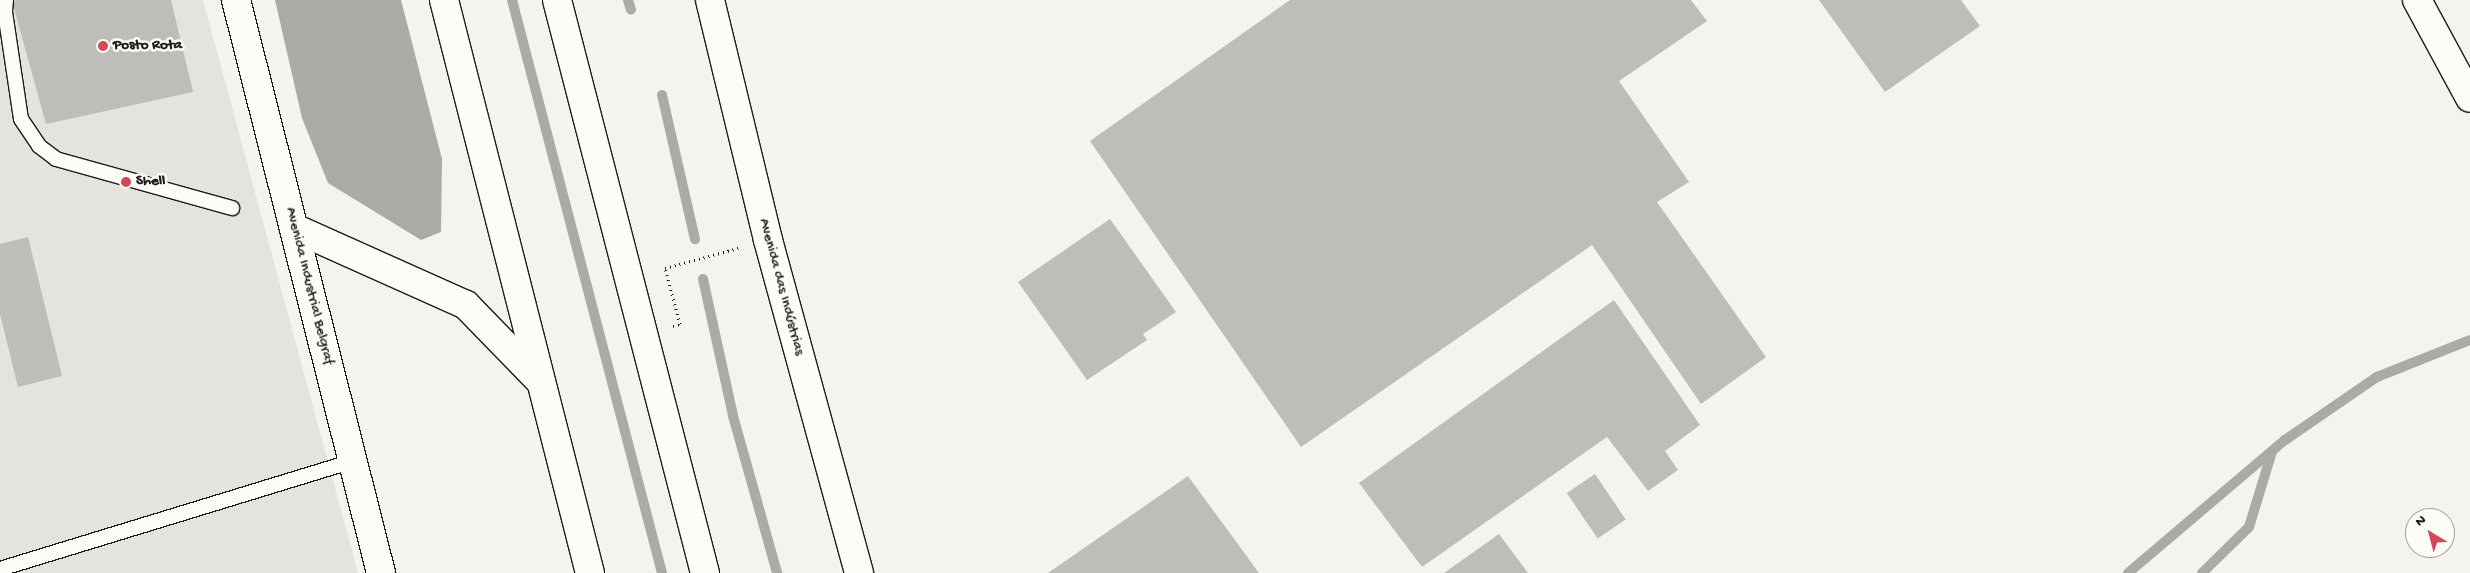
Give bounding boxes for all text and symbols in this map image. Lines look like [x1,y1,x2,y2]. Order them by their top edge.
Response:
place label: Posto Rota [113,37,182,55]
marker: Posto Rota [97,40,109,52]
place label: Shell [136,173,165,191]
marker: Shell [120,176,132,188]
street label: Avenida Industrial Belgraf [281,205,337,367]
street label: Avenida das Indústrias [754,217,808,357]
north arrow [2405,508,2455,558]
text: N [2413,512,2430,531]

